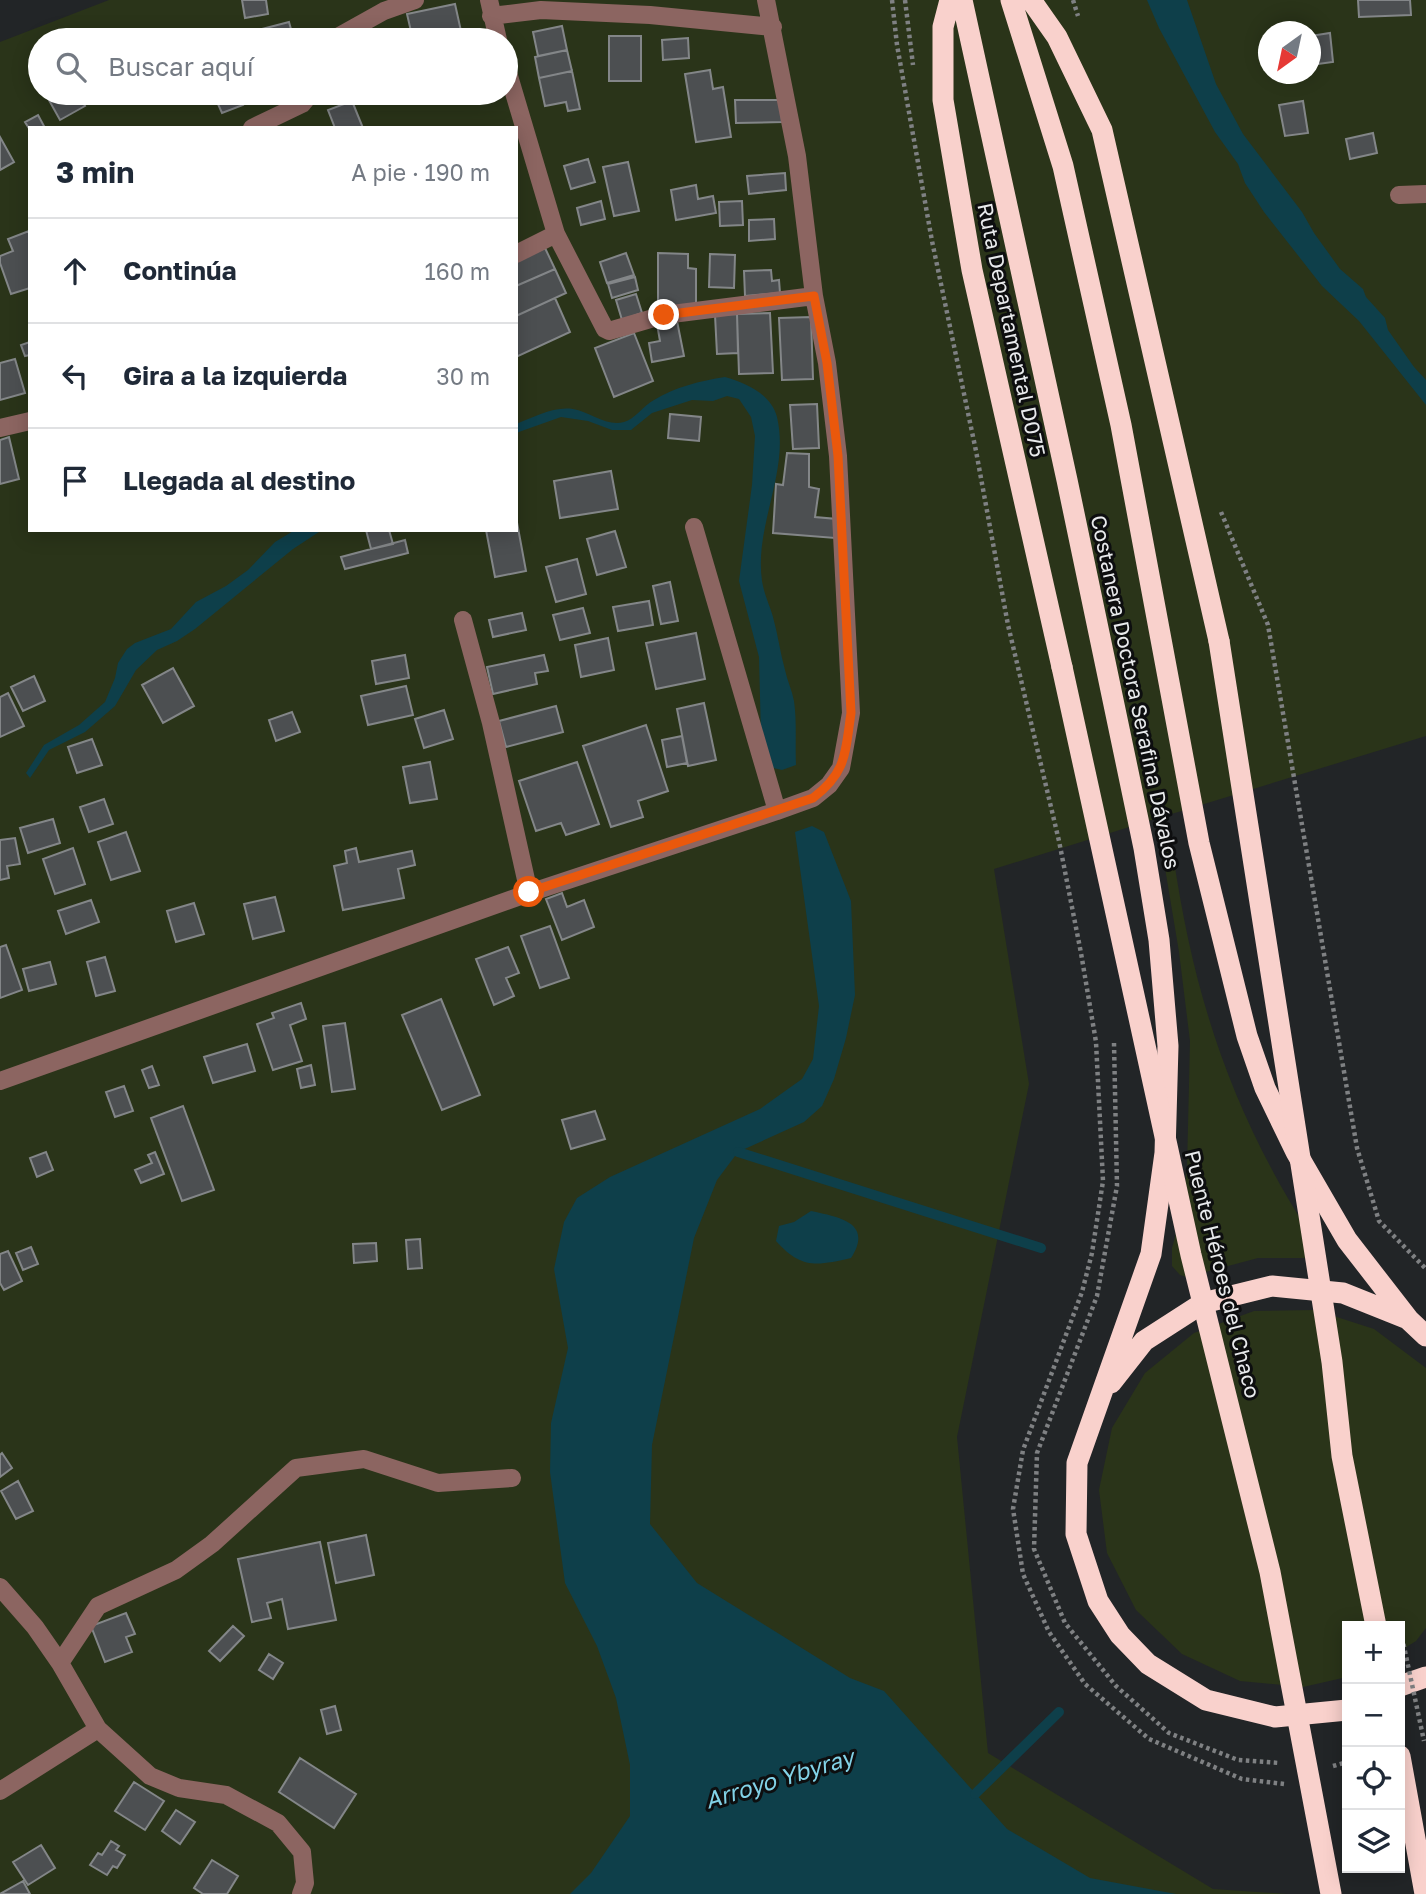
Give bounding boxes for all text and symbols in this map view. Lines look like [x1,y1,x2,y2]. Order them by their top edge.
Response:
north arrow [1258,21,1321,84]
search box [28,28,518,105]
icon: search [52,48,90,86]
text: Buscar aquí [108,51,254,82]
text: 3 min [56,154,134,190]
text: A pie · 190 m [351,158,490,186]
street label: Ruta Departamental D075 [972,200,1052,460]
icon: ahead [56,252,94,290]
text: Continúa [123,255,237,286]
text: 160 m [425,257,490,285]
route end [648,299,679,330]
icon: left [56,357,94,395]
text: Gira a la izquierda [123,360,347,391]
text: 30 m [436,362,490,390]
icon: arrive [56,462,94,500]
text: Llegada al destino [123,465,355,496]
street label: Costanera Doctora Serafina Dávalos [1086,513,1186,871]
route start [513,876,544,907]
street label: Puente Héroes del Chaco [1180,1147,1266,1401]
map controls [1342,1621,1405,1873]
button: + [1342,1621,1405,1684]
button: − [1342,1684,1405,1747]
water label: Arroyo Ybyray [701,1741,860,1814]
button: locate [1342,1747,1405,1810]
button: layers [1342,1810,1405,1873]

